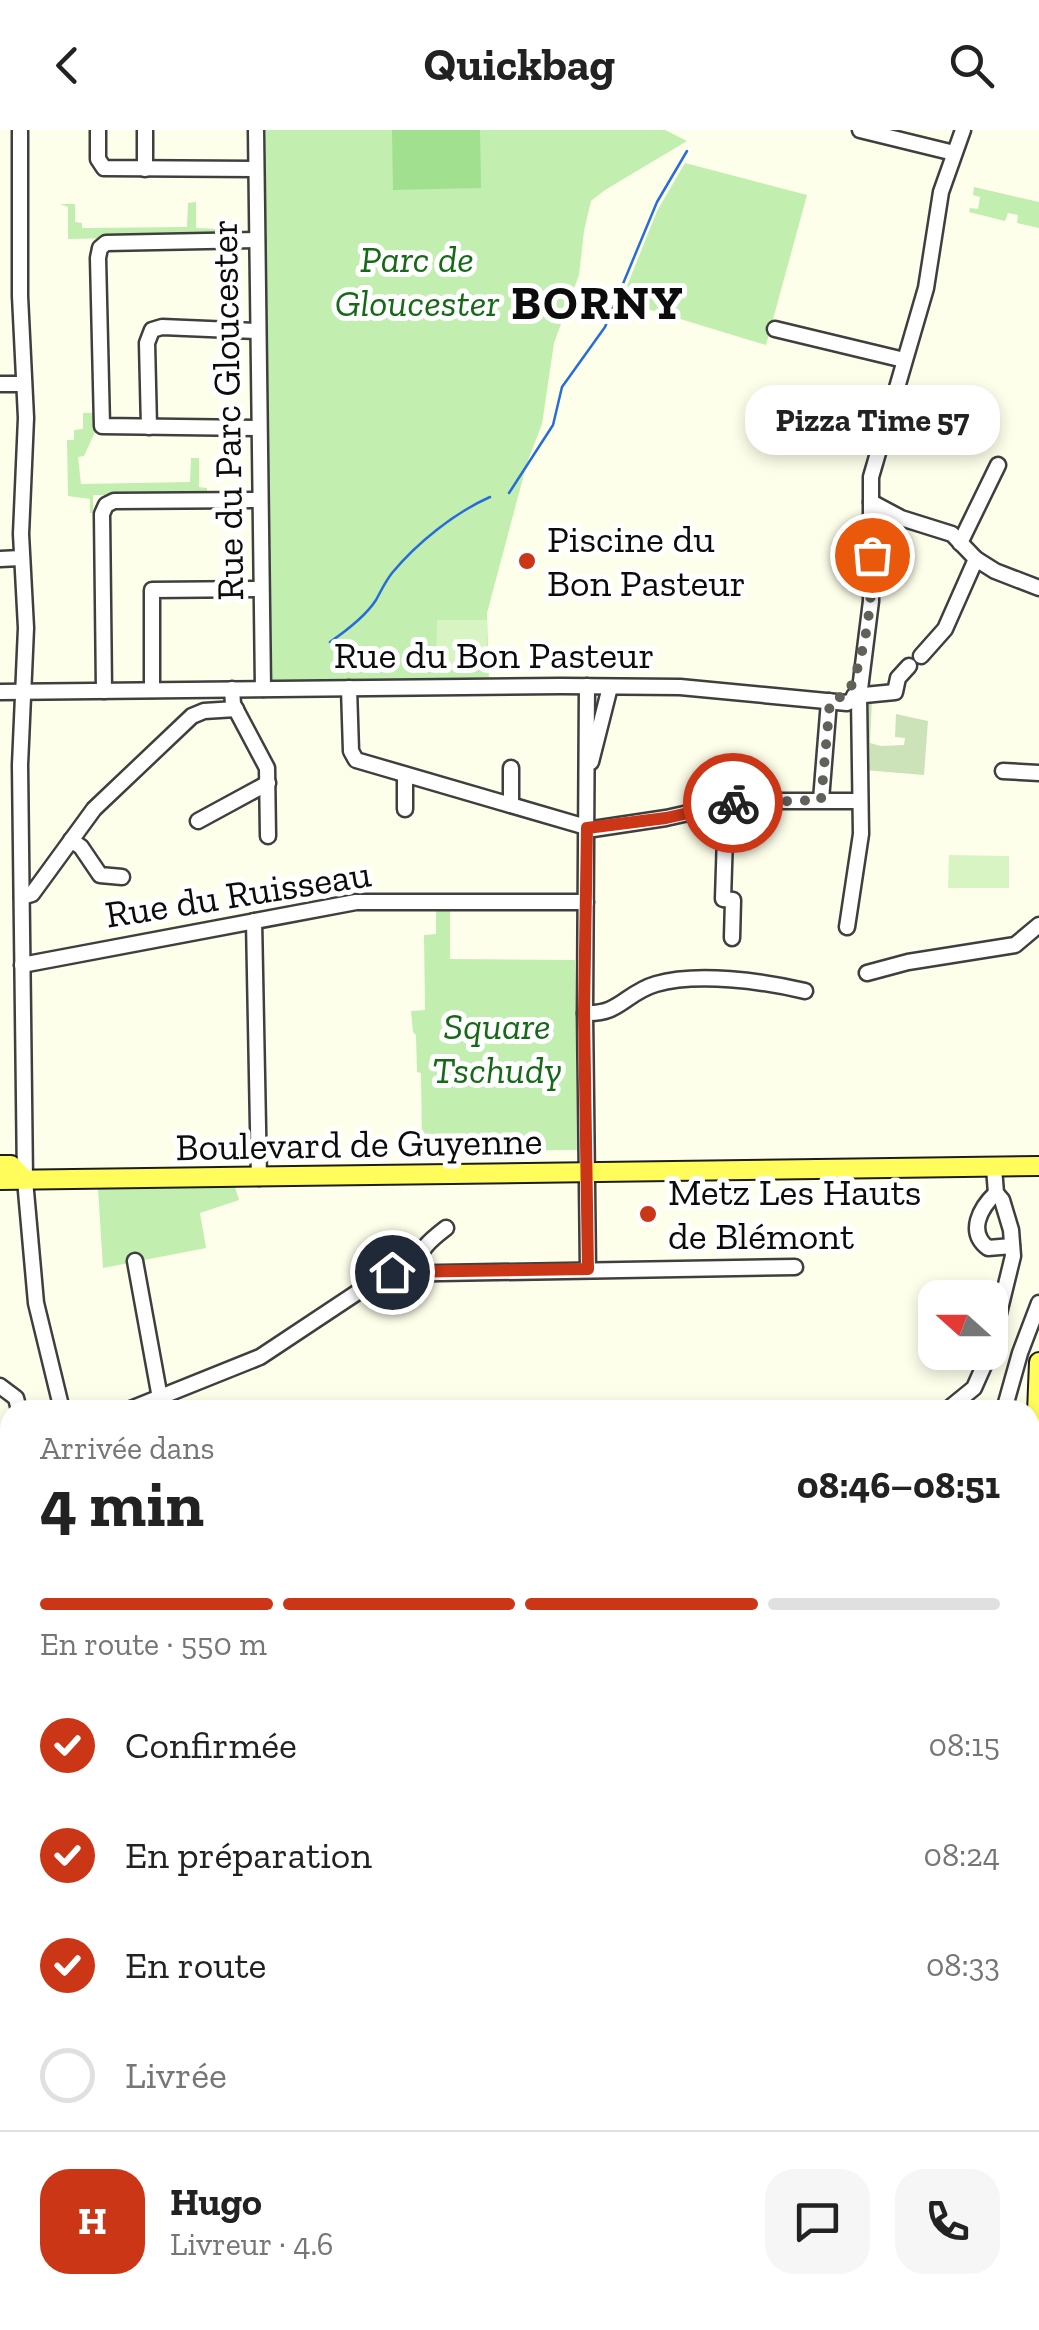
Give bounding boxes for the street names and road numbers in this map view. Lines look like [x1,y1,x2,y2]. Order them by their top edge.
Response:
street label: Rue du Parc Gloucester [201,219,253,601]
street label: Rue du Bon Pasteur [334,632,654,678]
street label: Rue du Ruisseau [102,850,374,938]
street label: Boulevard de Guyenne [175,1118,543,1170]

